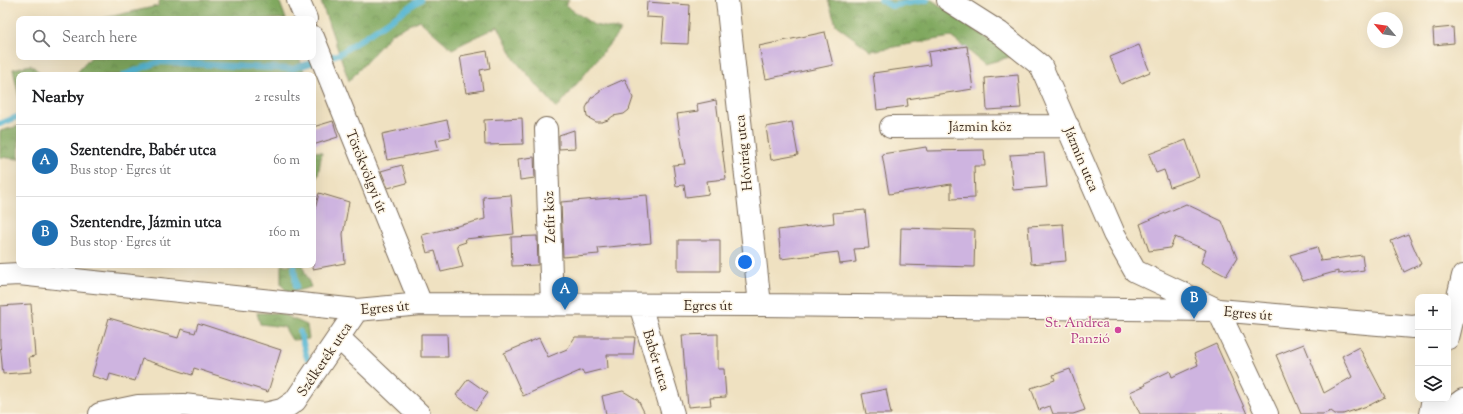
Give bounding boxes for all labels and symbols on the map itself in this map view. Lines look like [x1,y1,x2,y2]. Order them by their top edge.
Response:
north arrow [1367,12,1403,48]
street label: Hóvirág utca [731,113,759,192]
street label: Jázmin köz [948,118,1011,138]
street label: Jázmin utca [1057,124,1103,196]
street label: Törökvölgyi út [339,127,391,217]
street label: Zefír köz [540,191,562,243]
your location [735,252,755,272]
pin: A [552,277,578,310]
pin: B [1181,286,1207,319]
street label: Egres út [360,297,410,321]
street label: Egres út [684,297,732,317]
street label: Egres út [1223,303,1273,327]
place label: St. Andrea Panzió [1045,314,1111,350]
street label: Szélkerék utca [293,318,358,401]
marker: St. Andrea Panzió [1113,325,1123,335]
street label: Babér utca [636,327,674,394]

